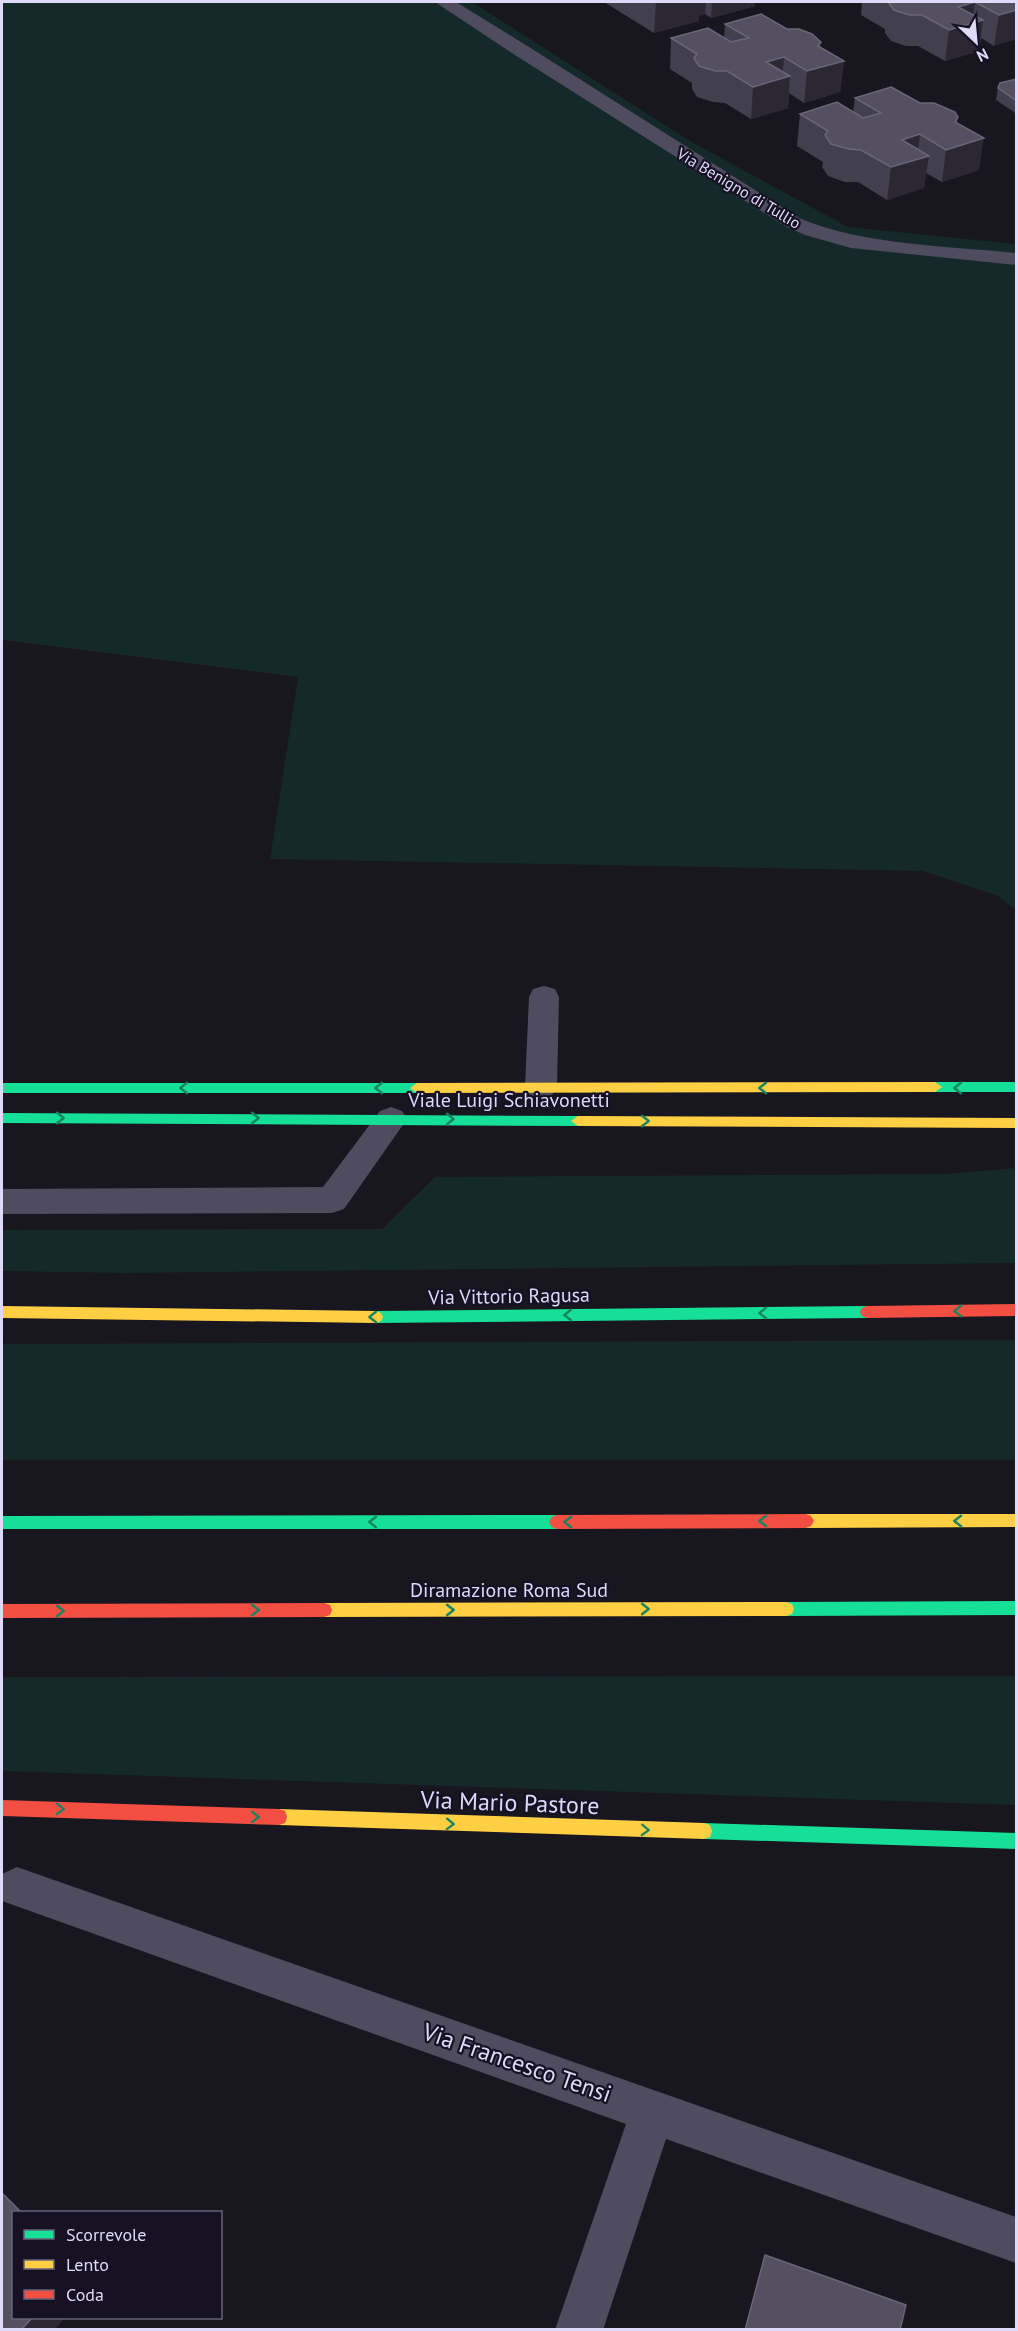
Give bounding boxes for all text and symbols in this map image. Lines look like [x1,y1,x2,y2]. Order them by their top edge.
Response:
north arrow [946,12,1006,72]
text: N [973,44,992,67]
street label: Via Benigno di Tullio [673,143,805,233]
one-way arrow [180,1082,189,1094]
one-way arrow [375,1082,384,1094]
one-way arrow [759,1082,768,1094]
one-way arrow [954,1082,963,1094]
street label: Viale Luigi Schiavonetti [407,1087,610,1113]
one-way arrow [55,1112,64,1124]
one-way arrow [250,1112,259,1124]
one-way arrow [445,1113,454,1125]
one-way arrow [640,1115,649,1127]
street label: Via Vittorio Ragusa [427,1282,590,1310]
one-way arrow [954,1304,963,1317]
one-way arrow [759,1306,768,1319]
one-way arrow [564,1308,573,1321]
one-way arrow [369,1310,378,1323]
one-way arrow [759,1515,768,1527]
one-way arrow [954,1515,963,1527]
one-way arrow [369,1516,378,1528]
one-way arrow [564,1516,573,1528]
street label: Diramazione Roma Sud [410,1577,608,1603]
one-way arrow [640,1603,649,1615]
one-way arrow [55,1604,64,1617]
one-way arrow [250,1604,259,1616]
one-way arrow [445,1604,454,1616]
street label: Via Mario Pastore [419,1784,600,1821]
one-way arrow [55,1803,64,1816]
one-way arrow [250,1811,259,1823]
one-way arrow [445,1817,454,1830]
one-way arrow [640,1823,649,1836]
street label: Via Francesco Tensi [418,2015,616,2109]
legend [12,2211,222,2319]
text: Scorrevole [66,2223,146,2246]
text: Lento [66,2253,109,2276]
text: Coda [66,2283,104,2306]

